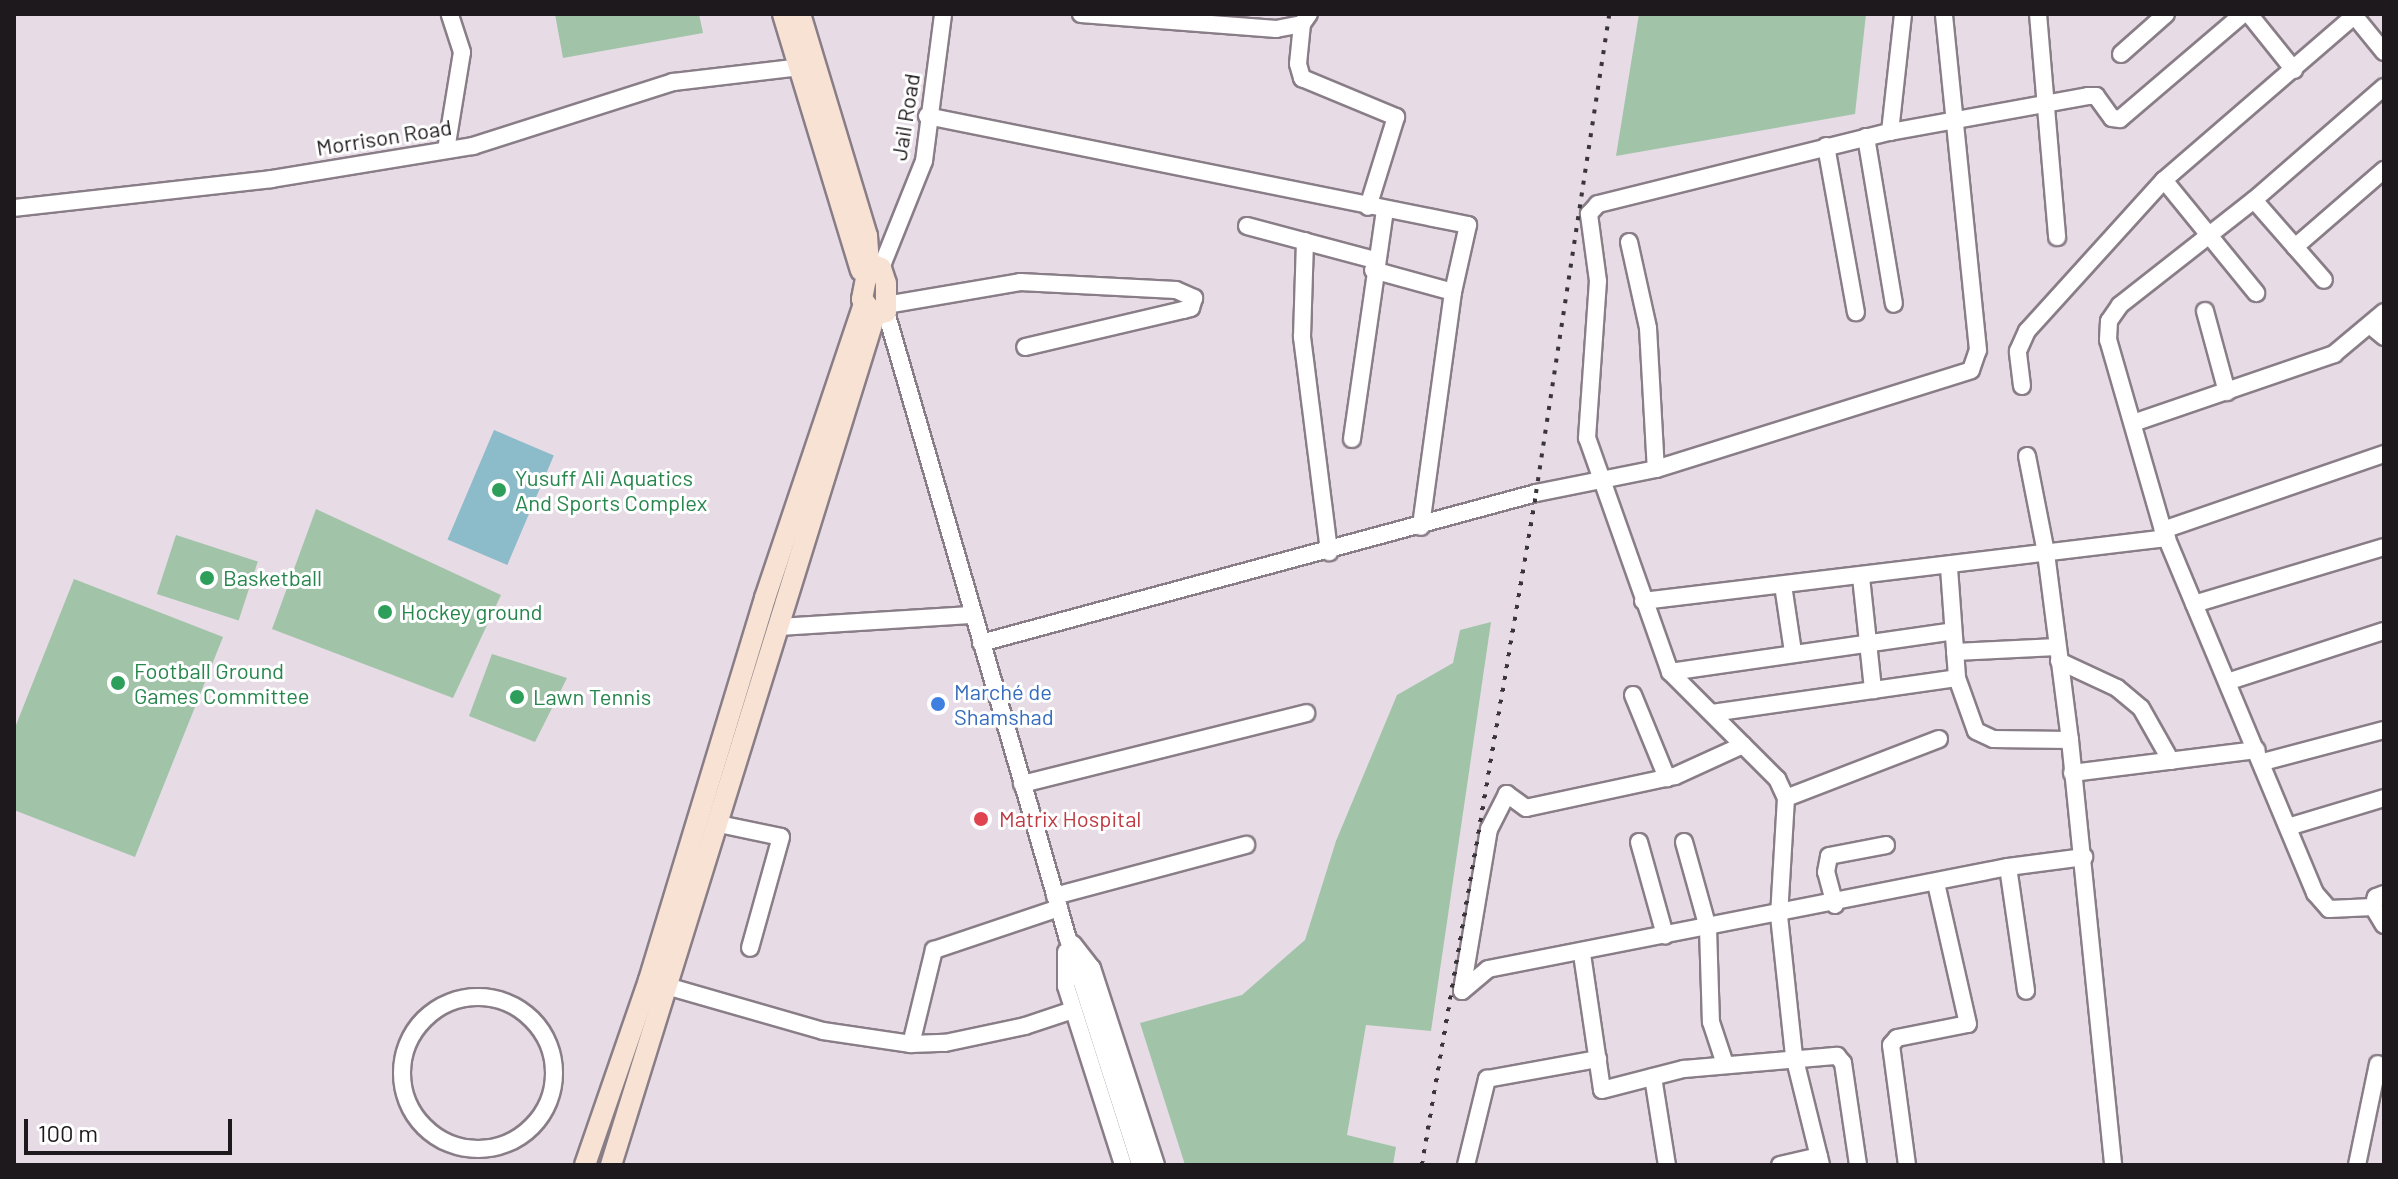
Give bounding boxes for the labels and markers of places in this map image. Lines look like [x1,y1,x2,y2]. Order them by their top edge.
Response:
place label: Yusuff Ali Aquatics And Sports Complex [515,464,707,516]
marker: Yusuff Ali Aquatics And Sports Complex [490,481,508,499]
place label: Basketball [223,565,322,591]
marker: Basketball [198,569,216,587]
place label: Hockey ground [401,599,543,625]
marker: Hockey ground [376,603,394,621]
place label: Football Ground Games Committee [134,657,310,708]
marker: Football Ground Games Committee [109,674,127,692]
place label: Marché de Shamshad [954,678,1054,730]
place label: Lawn Tennis [533,684,651,710]
marker: Lawn Tennis [508,688,526,706]
marker: Marché de Shamshad [929,695,947,713]
place label: Matrix Hospital [999,806,1141,832]
marker: Matrix Hospital [970,808,992,830]

